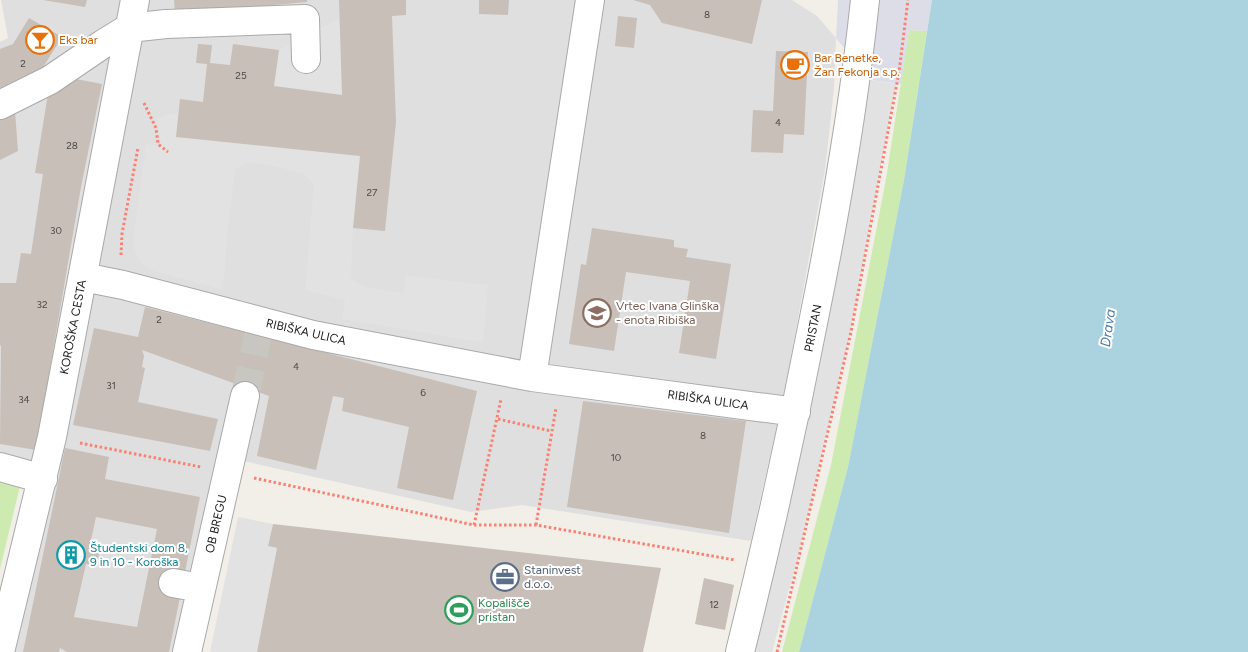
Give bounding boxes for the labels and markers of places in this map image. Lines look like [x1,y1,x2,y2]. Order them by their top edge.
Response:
bar icon: Eks bar [25,25,55,55]
place label: Eks bar [59,33,98,47]
cafe icon: Bar Benetke, Žan Fekonja s.p. [780,50,810,80]
place label: Bar Benetke, Žan Fekonja s.p. [814,51,900,79]
school or university icon: Vrtec Ivana Glinška - enota Ribiška [582,298,612,328]
place label: Vrtec Ivana Glinška - enota Ribiška [616,299,719,327]
building icon: Študentski dom 8, 9 in 10 - Koroška [56,540,86,570]
place label: Študentski dom 8, 9 in 10 - Koroška [90,541,188,569]
office icon: Staninvest d.o.o. [490,562,520,592]
place label: Staninvest d.o.o. [524,563,581,591]
sports icon: Kopališče pristan [444,595,474,625]
place label: Kopališče pristan [478,596,530,624]

